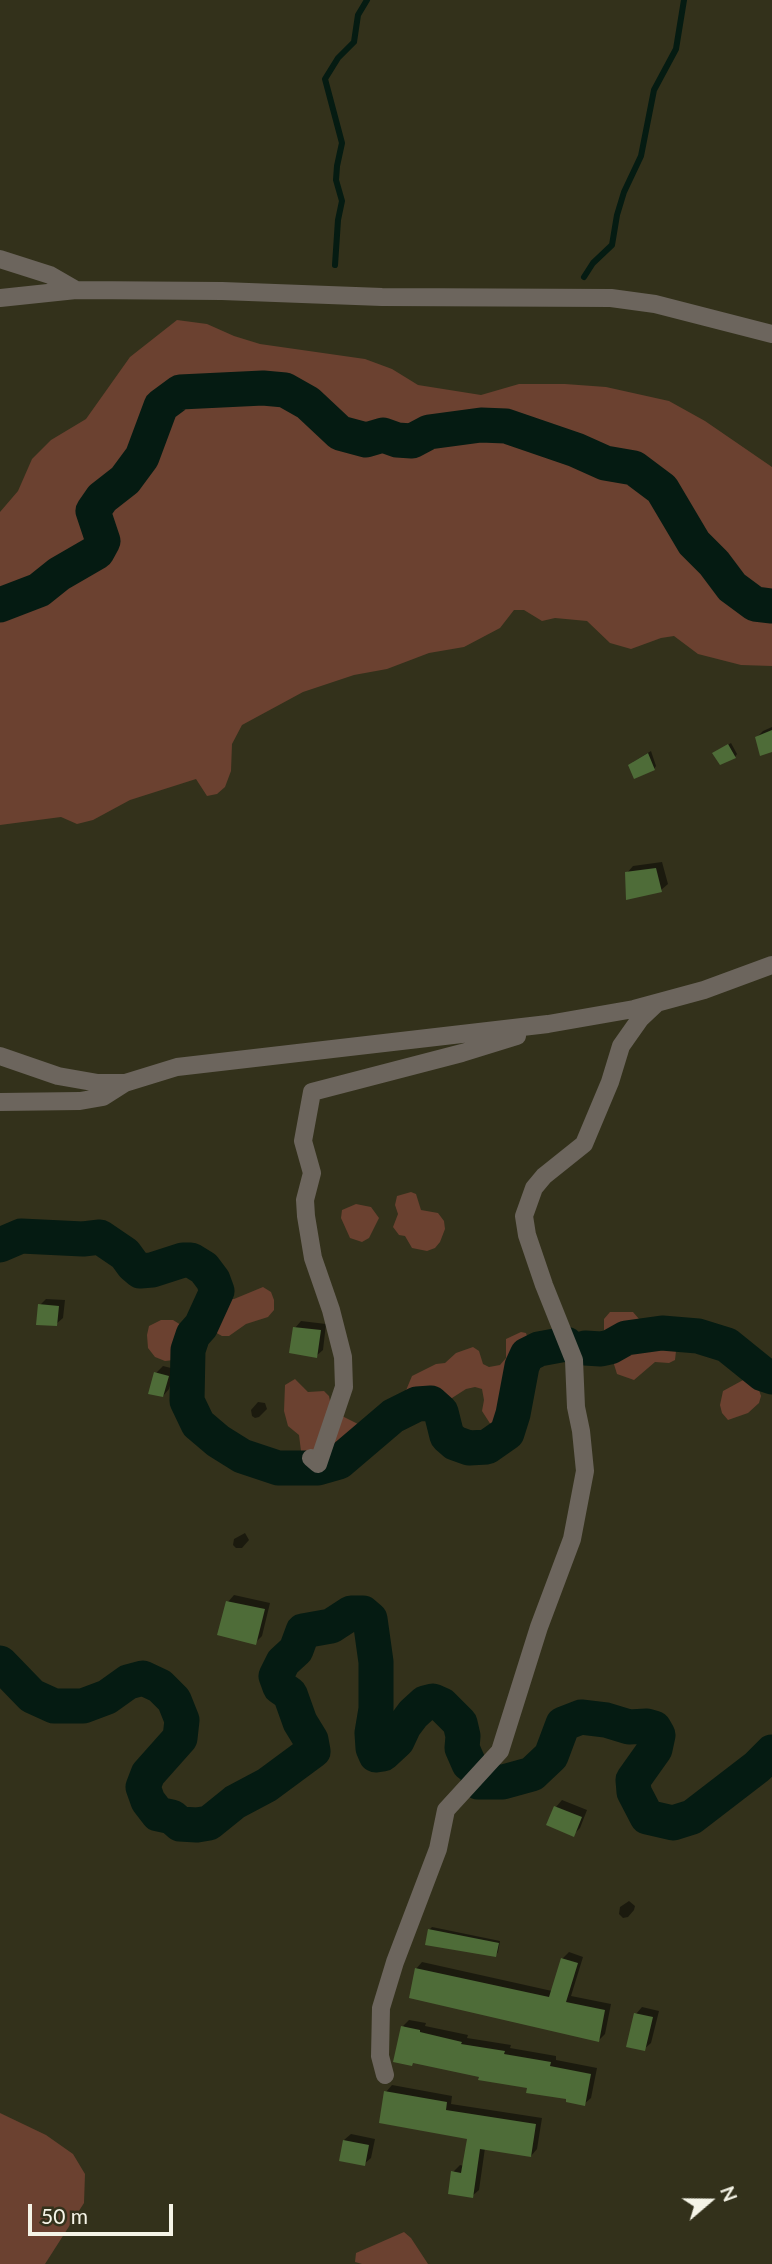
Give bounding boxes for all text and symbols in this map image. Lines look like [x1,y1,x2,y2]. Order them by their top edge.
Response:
north arrow [674,2166,744,2236]
text: N [716,2183,743,2204]
scale bar [32,2190,177,2234]
text: 50 m [41,2203,88,2228]

